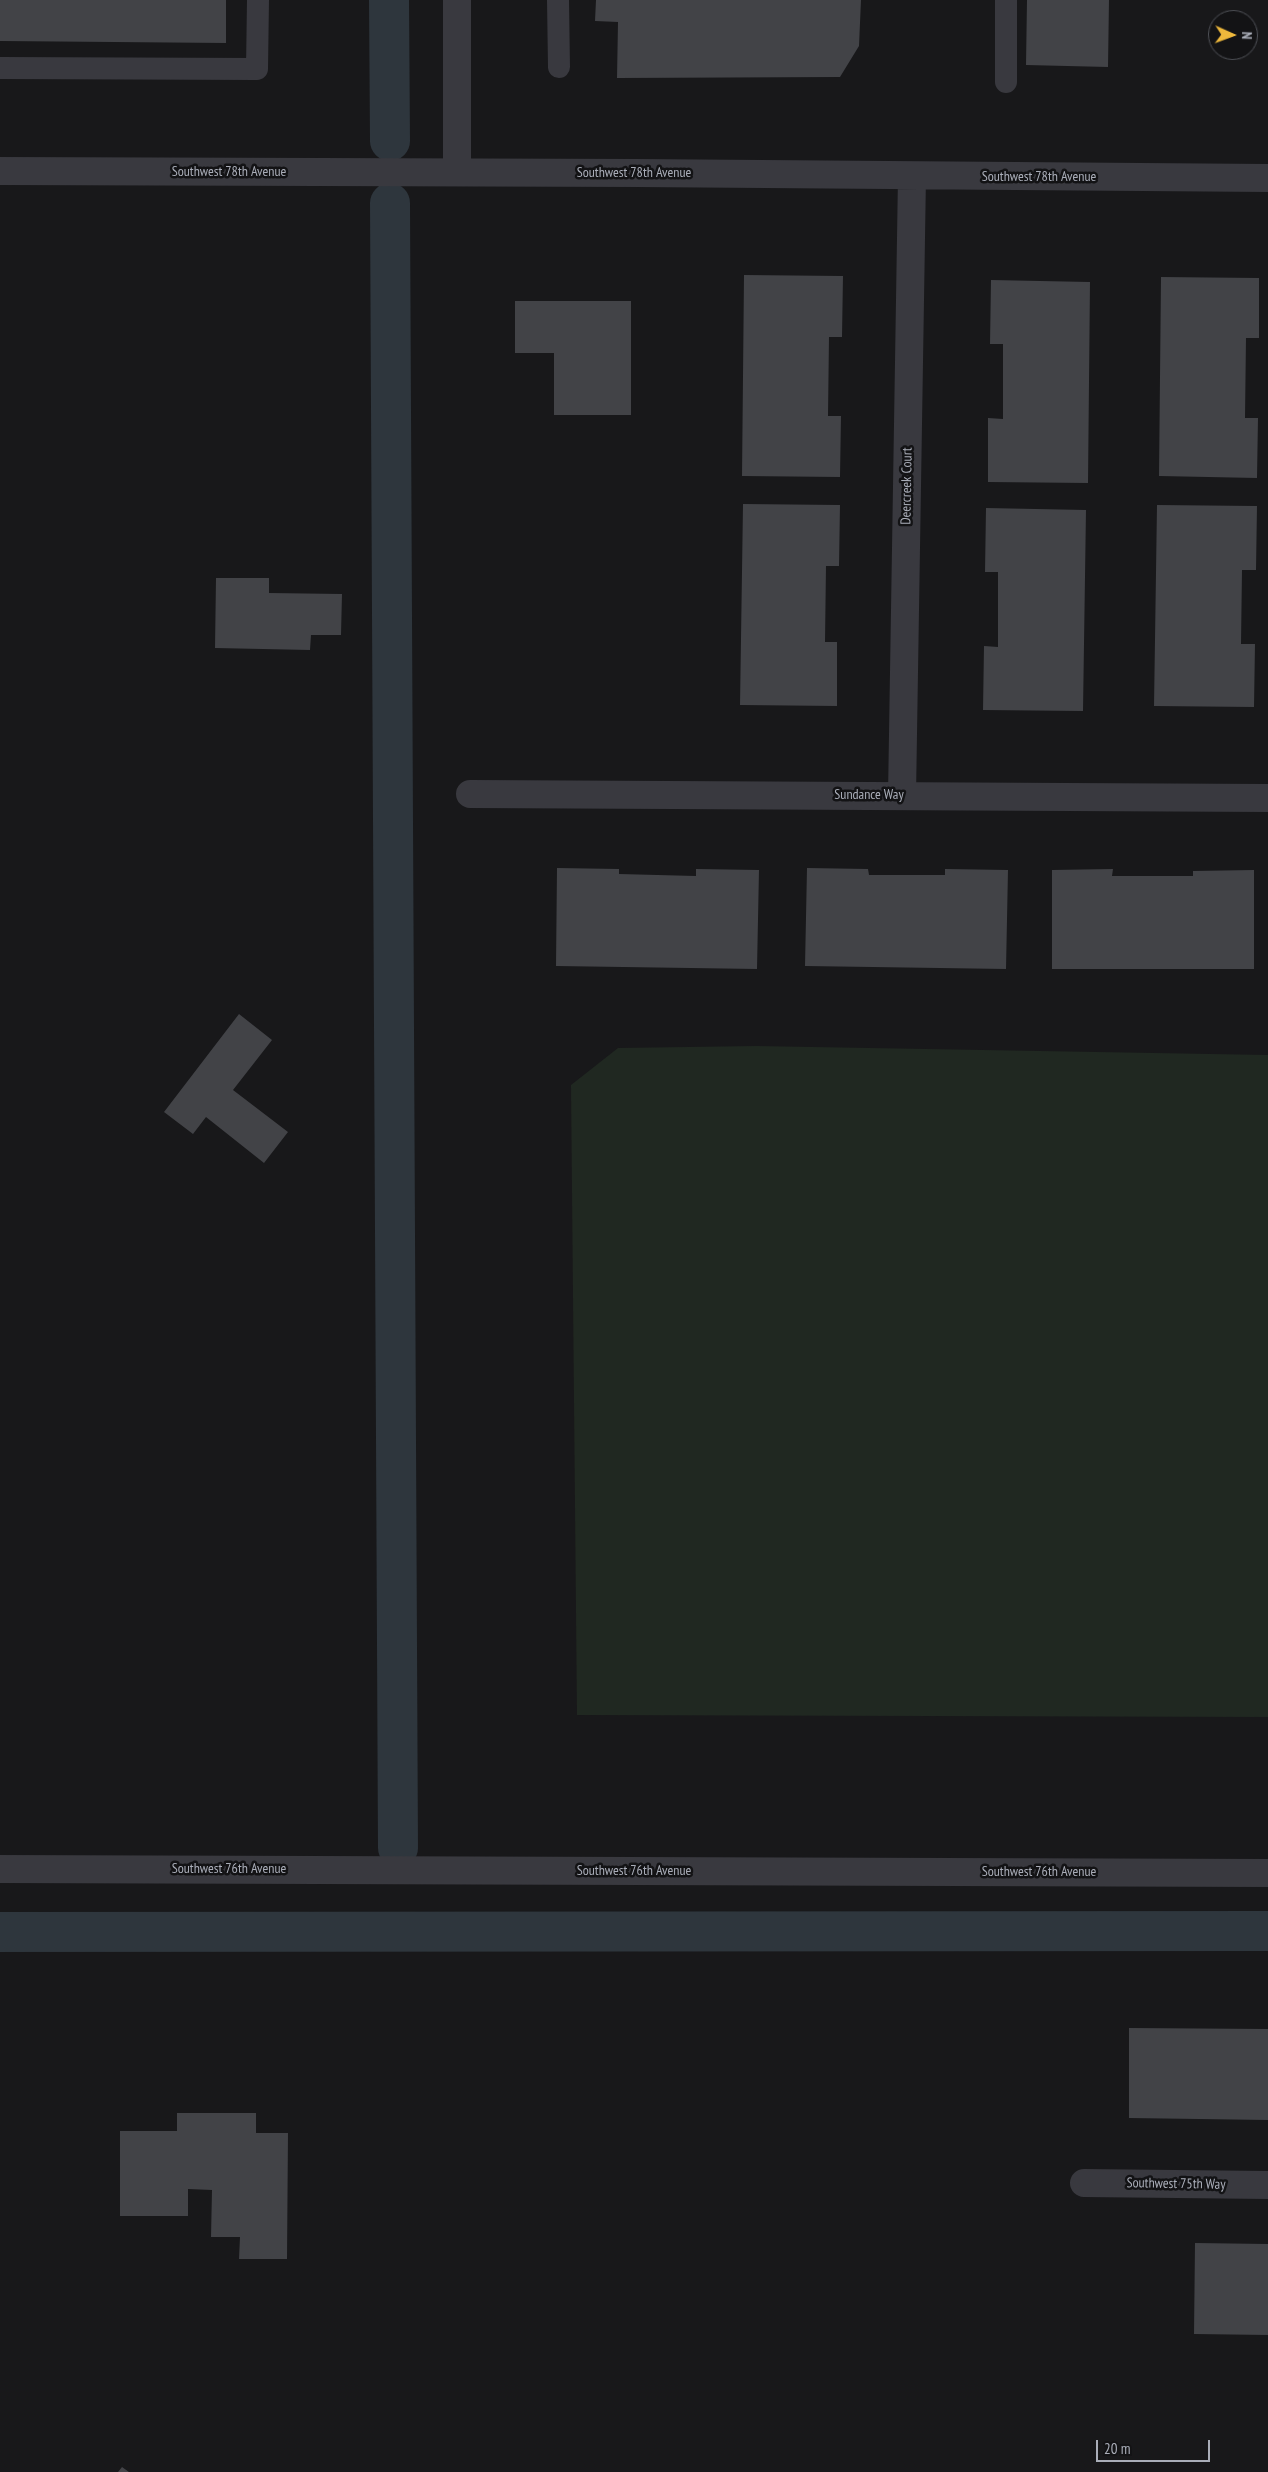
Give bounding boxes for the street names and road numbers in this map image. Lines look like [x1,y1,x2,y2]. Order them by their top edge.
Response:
street label: Southwest 78th Avenue [172,164,286,180]
street label: Southwest 78th Avenue [577,165,691,181]
street label: Southwest 78th Avenue [982,169,1096,185]
street label: Deercreek Court [898,447,916,525]
street label: Sundance Way [834,787,904,803]
street label: Southwest 76th Avenue [172,1861,286,1877]
street label: Southwest 76th Avenue [577,1863,691,1879]
street label: Southwest 76th Avenue [982,1864,1096,1880]
street label: Southwest 75th Way [1126,2175,1226,2193]

